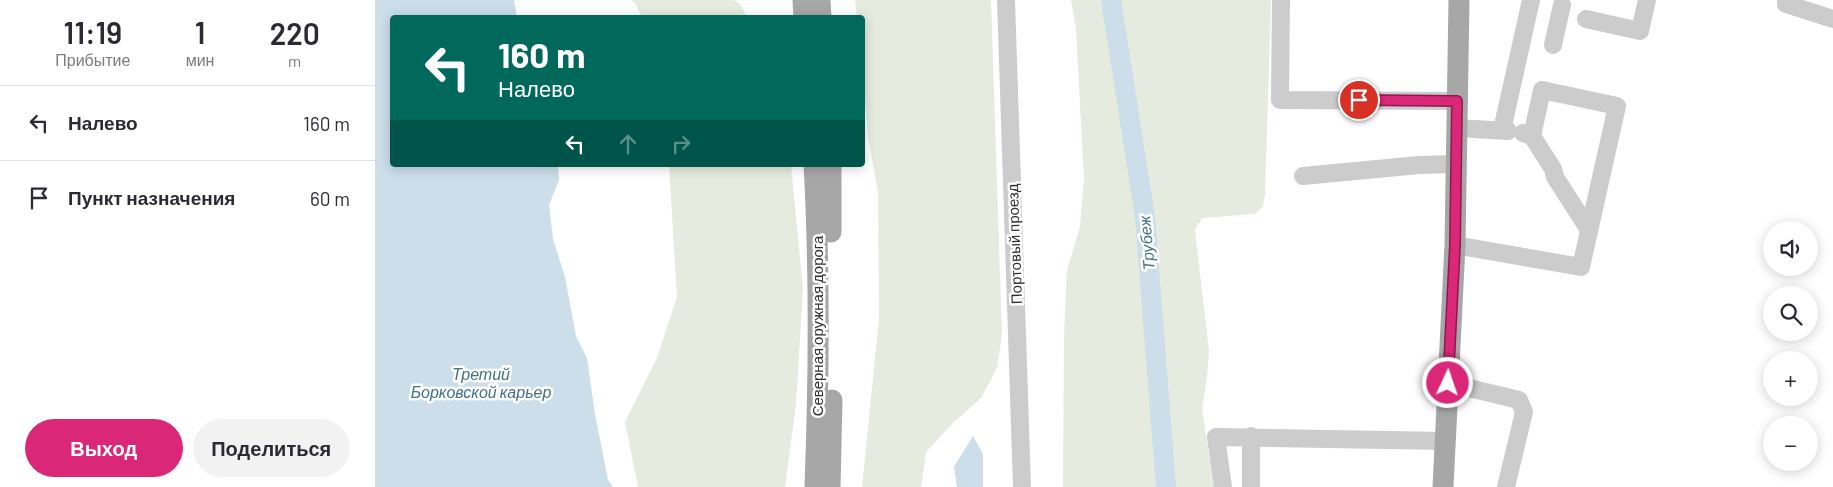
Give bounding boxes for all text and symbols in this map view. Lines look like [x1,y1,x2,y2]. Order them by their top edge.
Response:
text: 11:19 [64,14,122,50]
text: 1 [195,14,205,50]
text: 220 [270,15,320,51]
text: 160 m [498,33,585,75]
icon: left [415,35,480,100]
text: Прибытие [55,50,130,69]
text: мин [186,50,214,69]
text: m [288,51,301,70]
text: Налево [498,75,575,101]
pin [1338,79,1380,121]
icon: arrive [1345,86,1373,114]
icon: left [25,109,53,137]
text: Налево [68,111,138,134]
text: 160 m [303,112,350,135]
icon: left [561,130,589,158]
icon: ahead [614,130,642,158]
icon: right [667,130,695,158]
street label: Портовый проезд [1003,183,1025,304]
icon: arrive [25,184,53,212]
text: Пункт назначения [68,186,235,209]
text: 60 m [310,187,350,210]
water label: Трубеж [1134,214,1158,271]
map controls [1763,221,1818,471]
button: sound [1763,221,1818,276]
street label: Северная оружная дорога [808,235,826,416]
button: search [1763,286,1818,341]
button: + [1763,351,1818,406]
position arrow [1421,356,1473,408]
water label: Третий Борковской карьер [411,364,551,401]
button: − [1763,416,1818,471]
button: Выход [25,419,183,477]
button: Поделиться [193,419,350,477]

